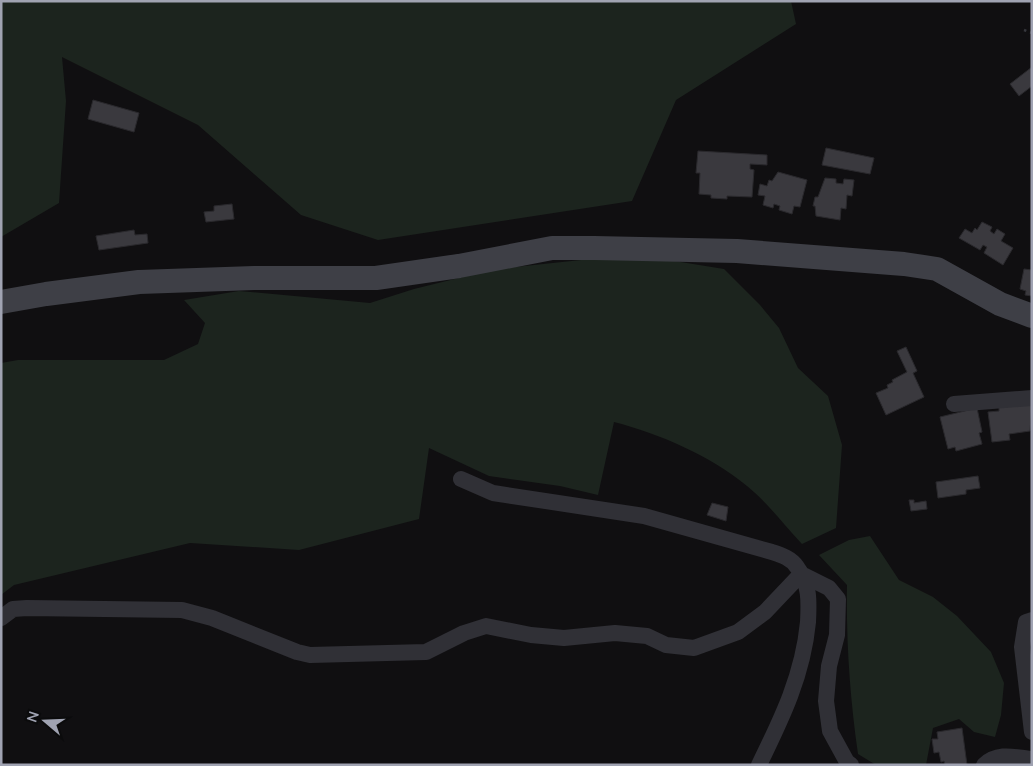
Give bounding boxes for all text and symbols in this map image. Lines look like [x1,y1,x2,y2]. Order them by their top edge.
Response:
north arrow [20,696,70,746]
text: N [22,709,44,725]

